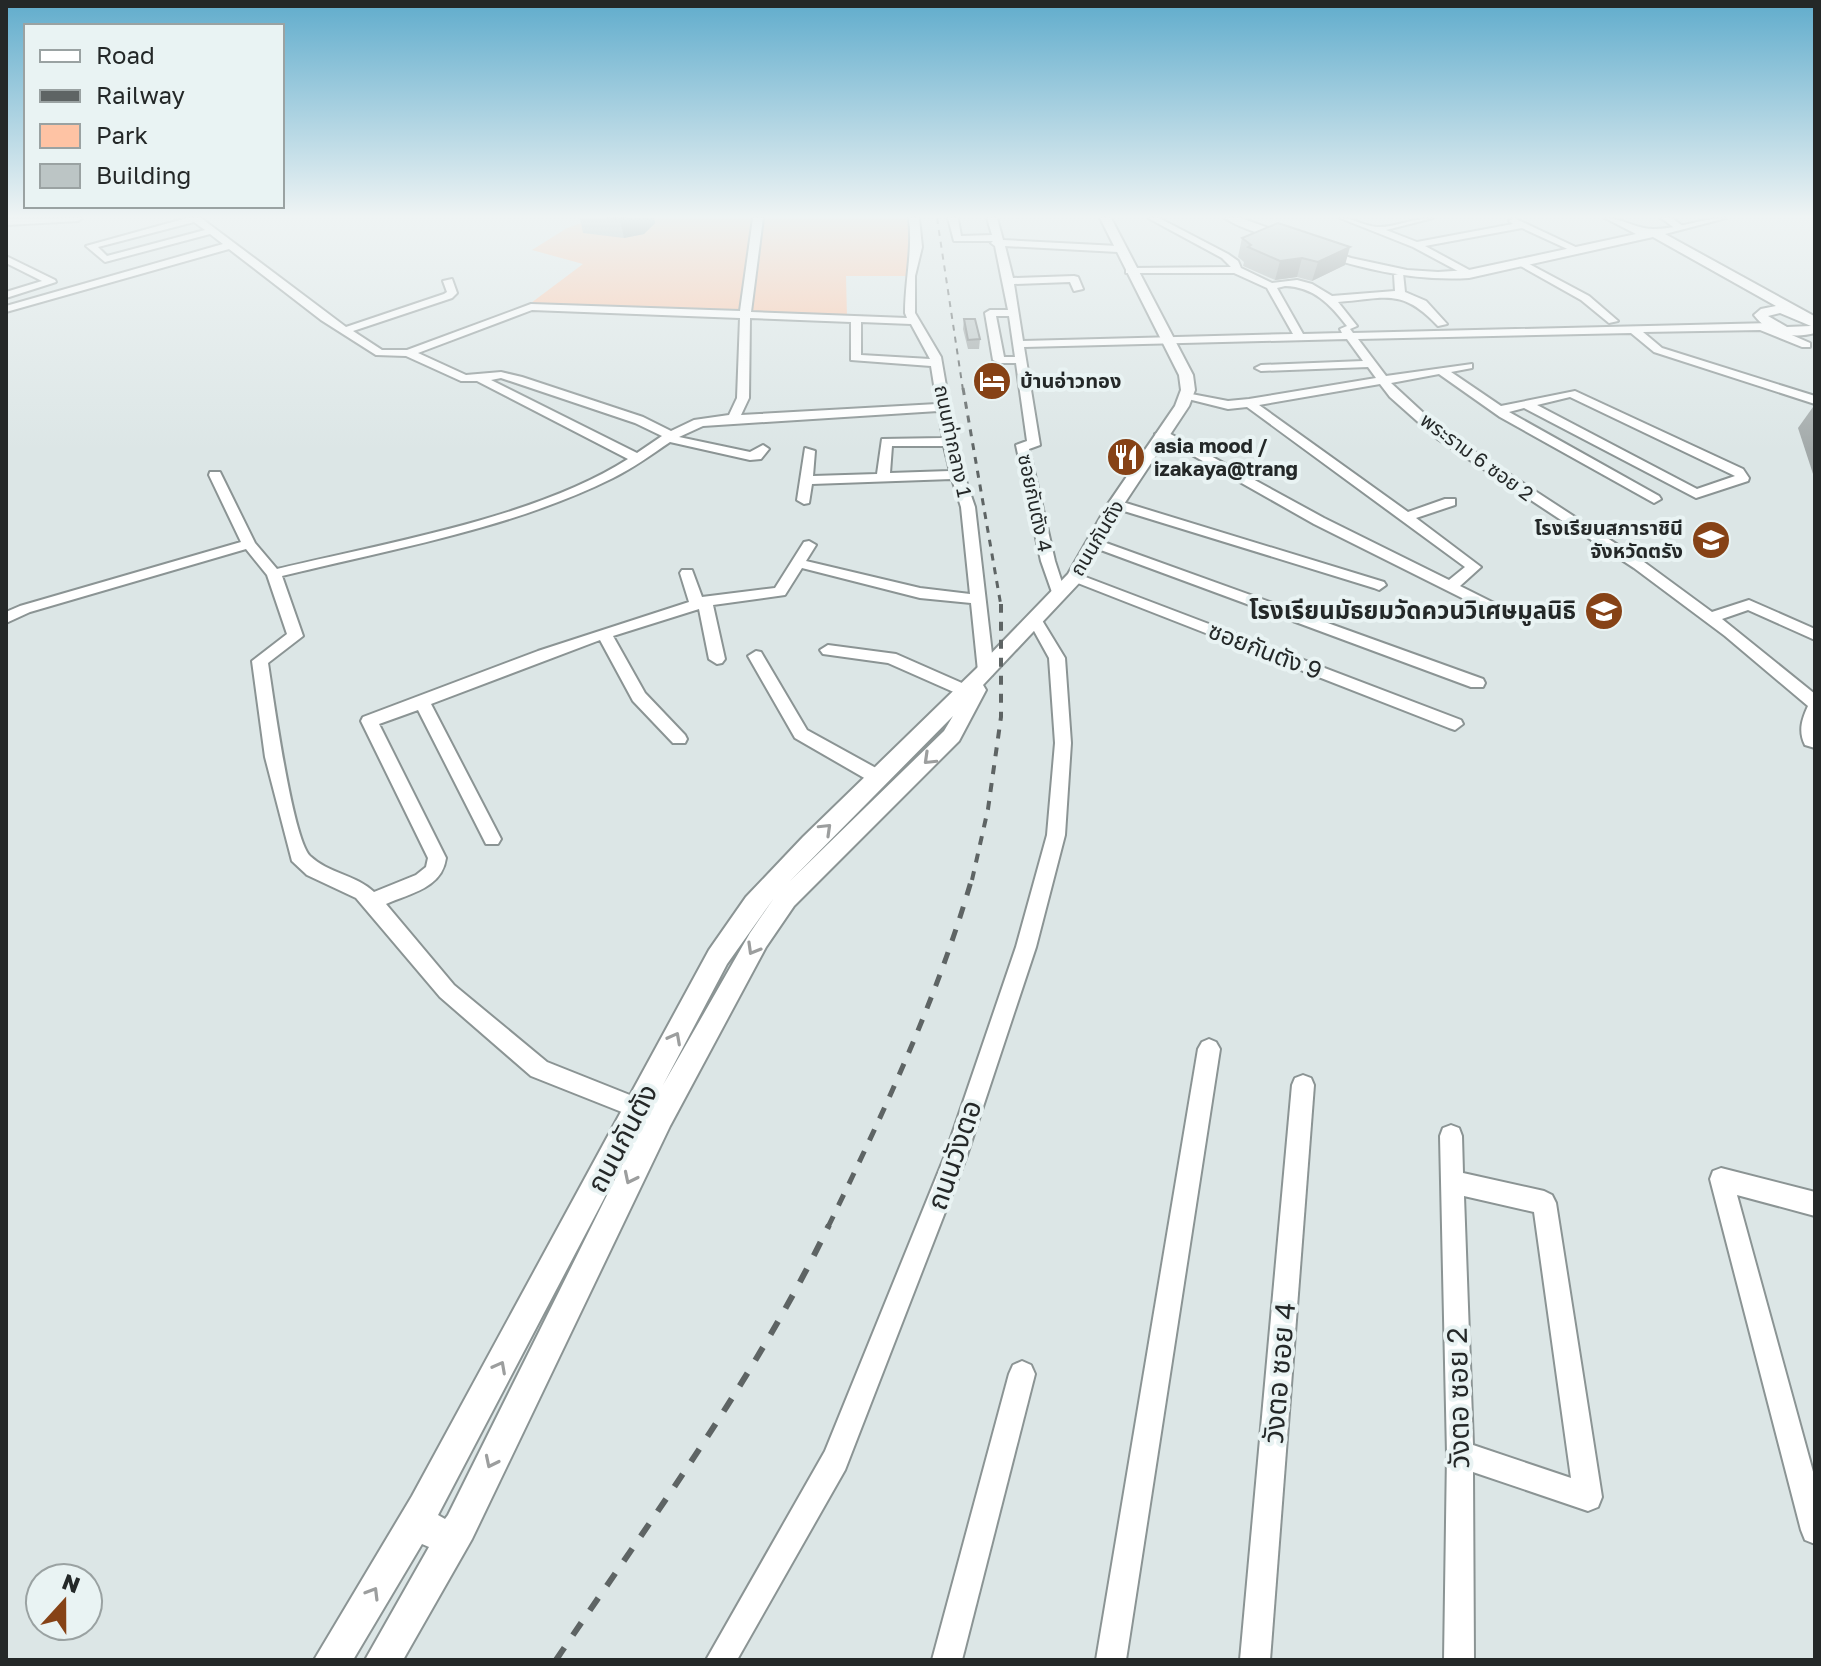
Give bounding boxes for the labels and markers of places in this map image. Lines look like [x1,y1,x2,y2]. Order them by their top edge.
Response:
hotel icon: บ้านอ่าวทอง [971,360,1013,402]
place label: บ้านอ่าวทอง [1020,368,1121,392]
place label: asia mood / izakaya@trang [1154,433,1298,480]
restaurant icon: asia mood / izakaya@trang [1105,436,1147,478]
place label: โรงเรียนสภาราชินี จังหวัดตรัง [1534,515,1683,562]
school or university icon: โรงเรียนสภาราชินี จังหวัดตรัง [1690,519,1732,561]
school or university icon: โรงเรียนมัธยมวัดควนวิเศษมูลนิธิ [1583,590,1625,632]
place label: โรงเรียนมัธยมวัดควนวิเศษมูลนิธิ [1249,595,1576,626]

